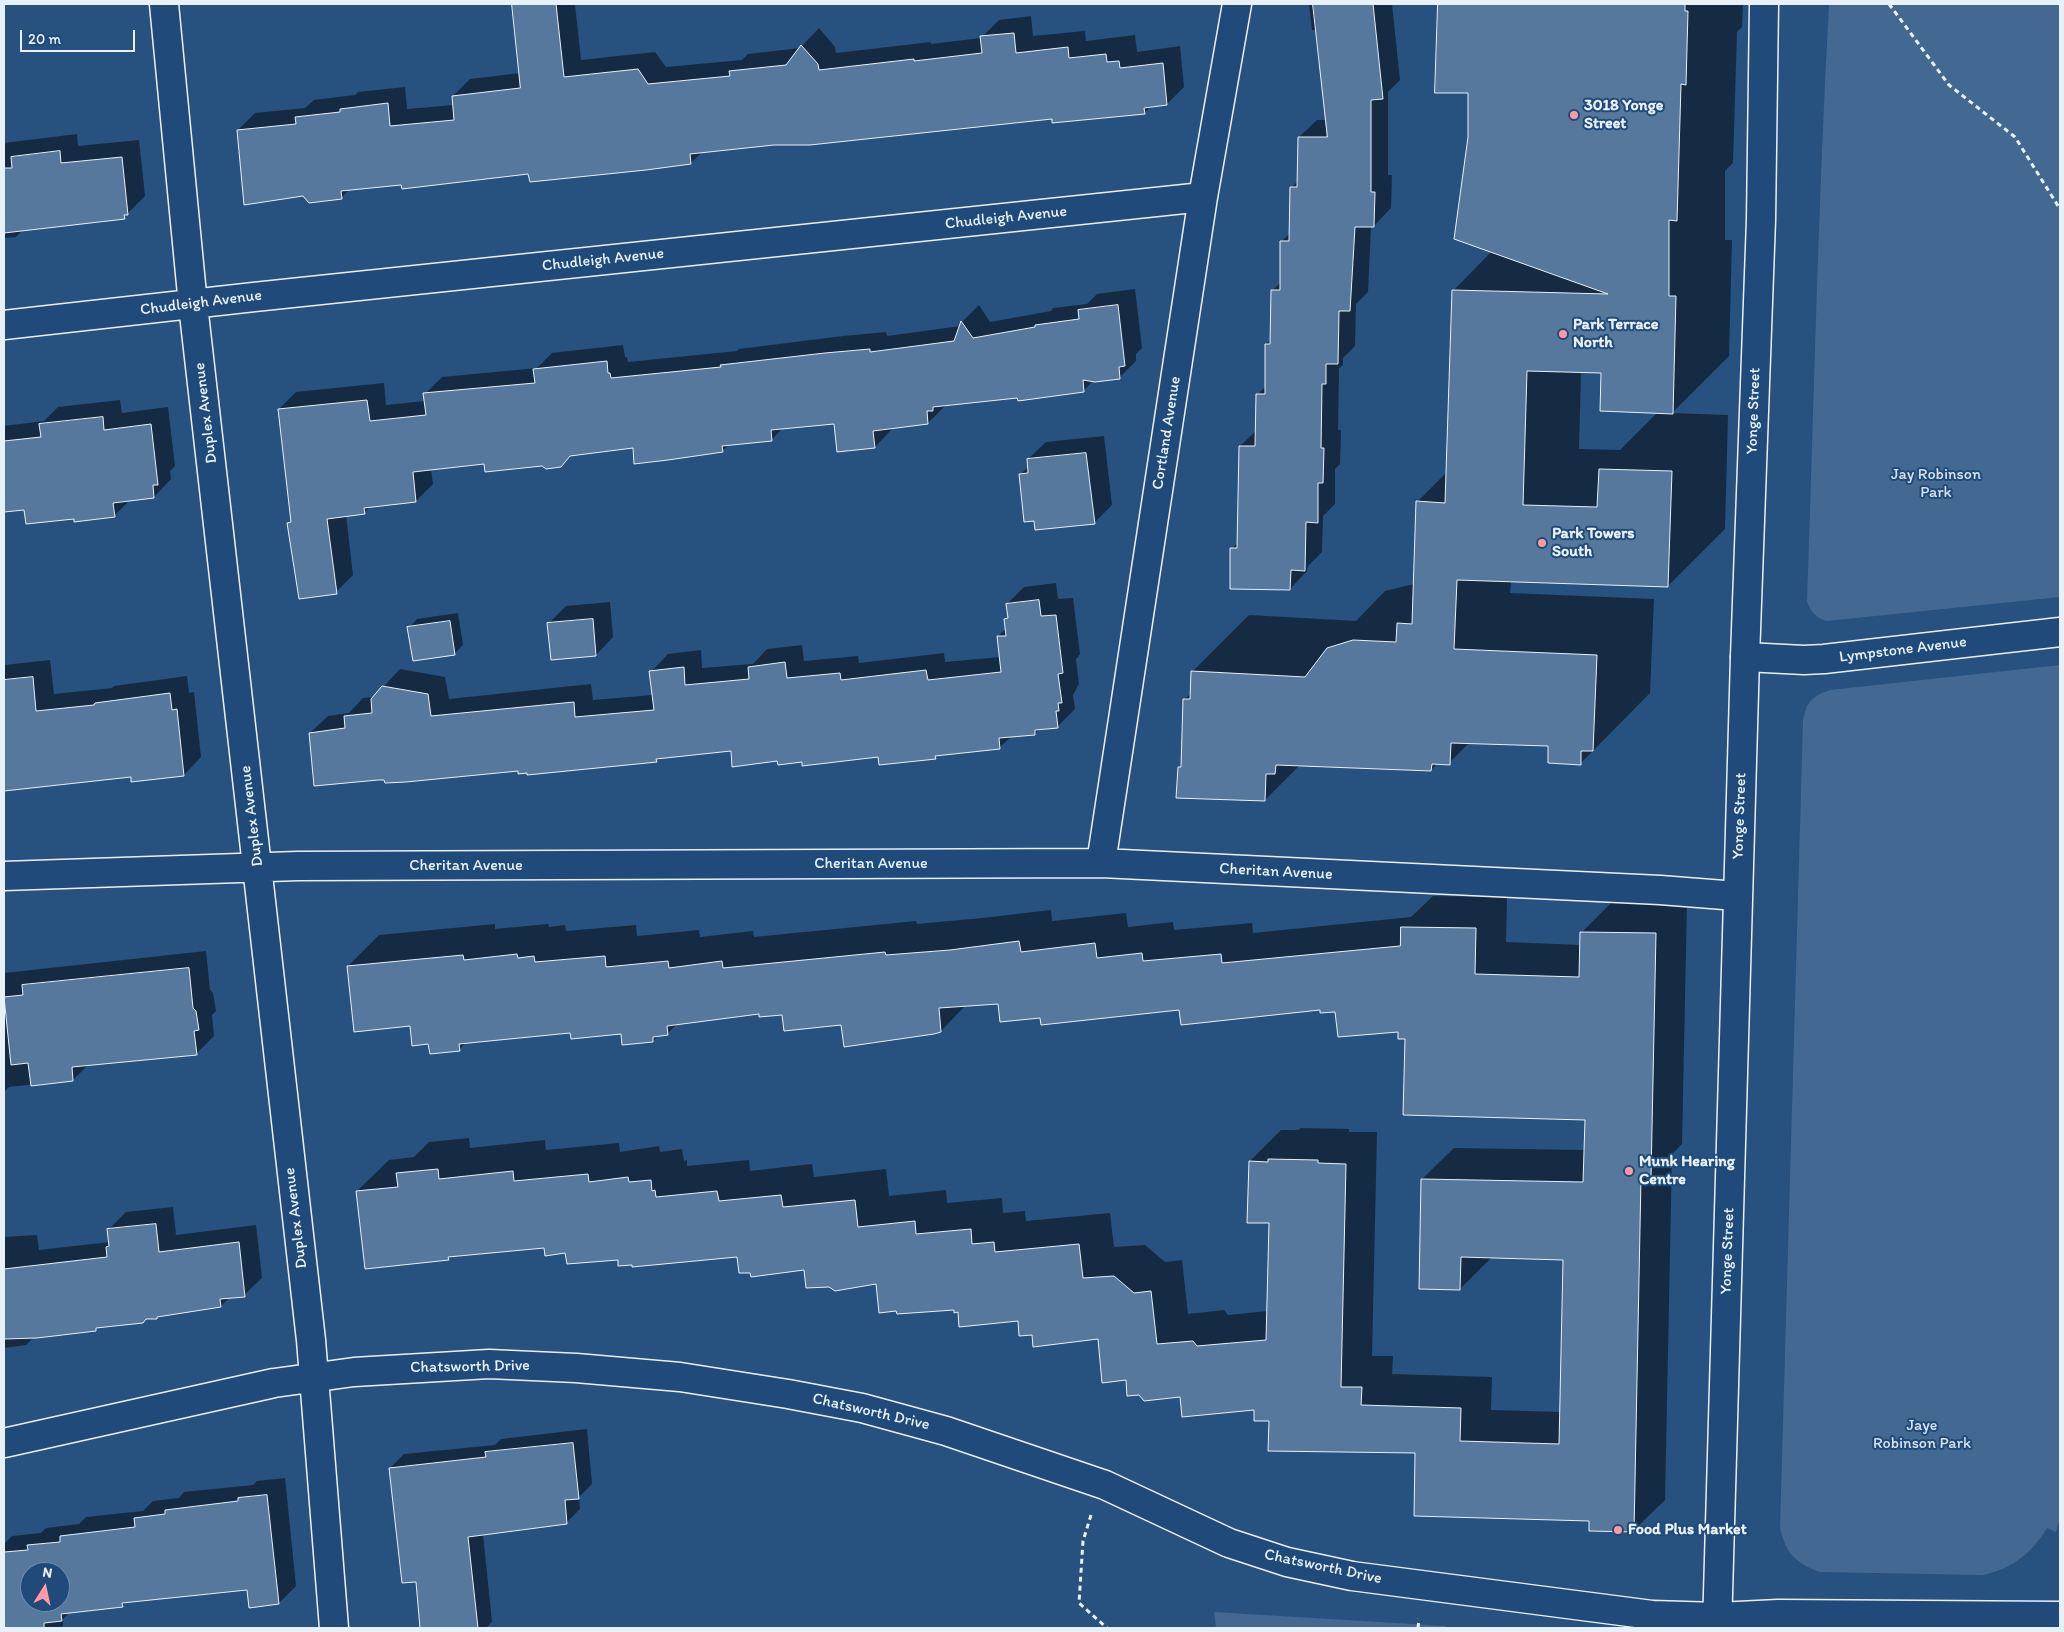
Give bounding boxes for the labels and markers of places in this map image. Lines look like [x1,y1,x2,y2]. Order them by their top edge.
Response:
place label: 3018 Yonge Street [1584,96,1663,134]
marker: 3018 Yonge Street [1568,109,1580,121]
place label: Park Terrace North [1573,315,1659,353]
marker: Park Terrace North [1557,328,1569,340]
place label: Park Towers South [1552,524,1634,562]
marker: Park Towers South [1536,537,1548,549]
place label: Munk Hearing Centre [1639,1152,1735,1190]
marker: Munk Hearing Centre [1623,1165,1635,1177]
place label: Food Plus Market [1628,1520,1747,1540]
marker: Food Plus Market [1612,1524,1624,1536]

